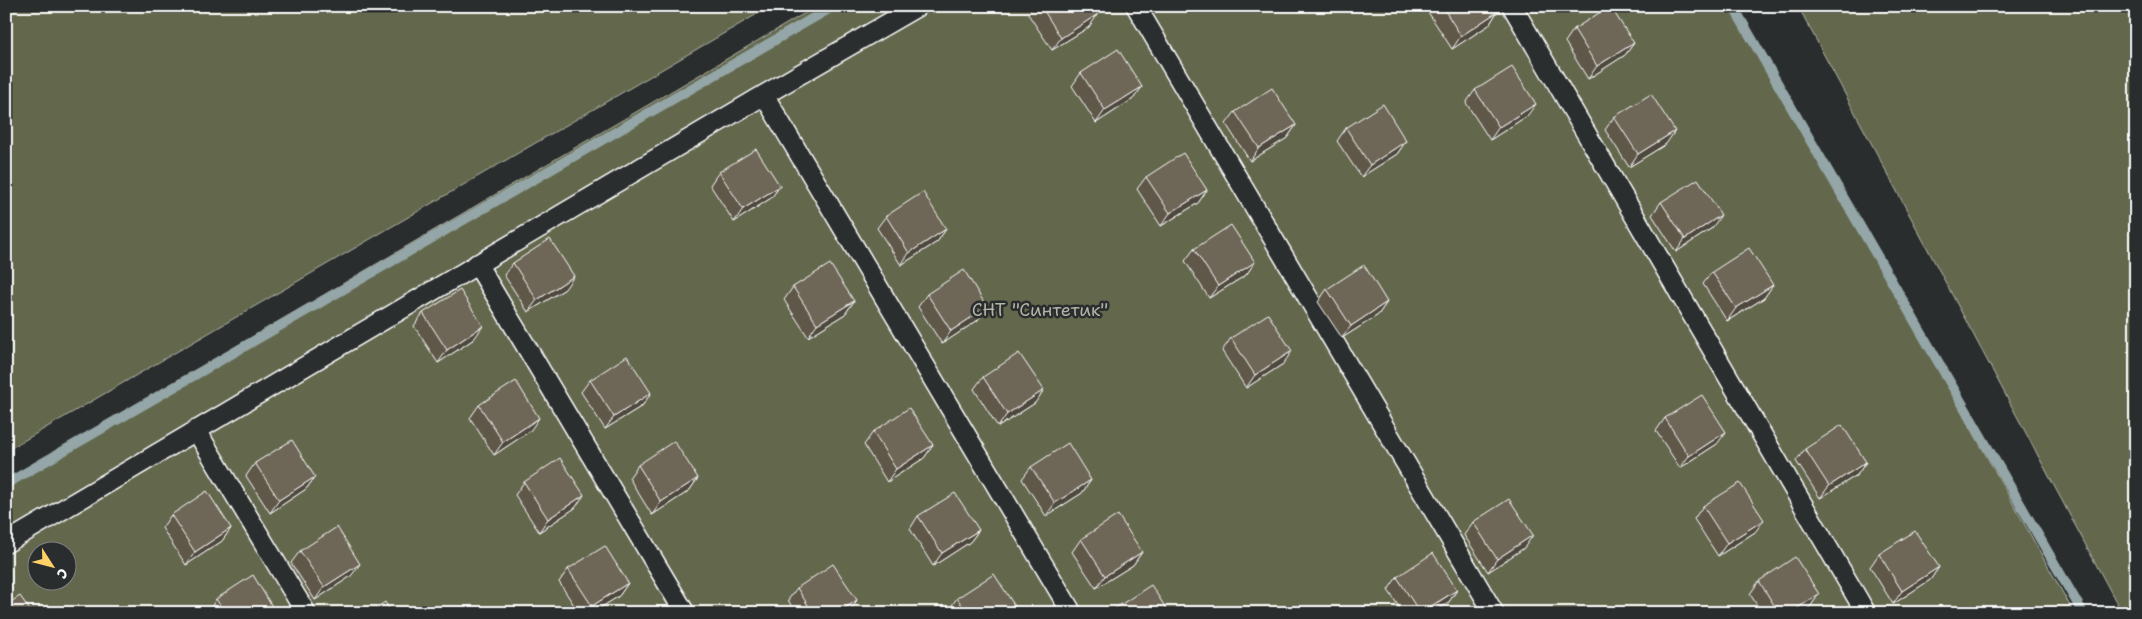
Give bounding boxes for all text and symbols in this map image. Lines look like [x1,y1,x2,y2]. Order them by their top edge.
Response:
park label: СНТ "Синтетик" [972,298,1108,322]
north arrow [28,542,78,592]
text: С [53,565,72,582]

